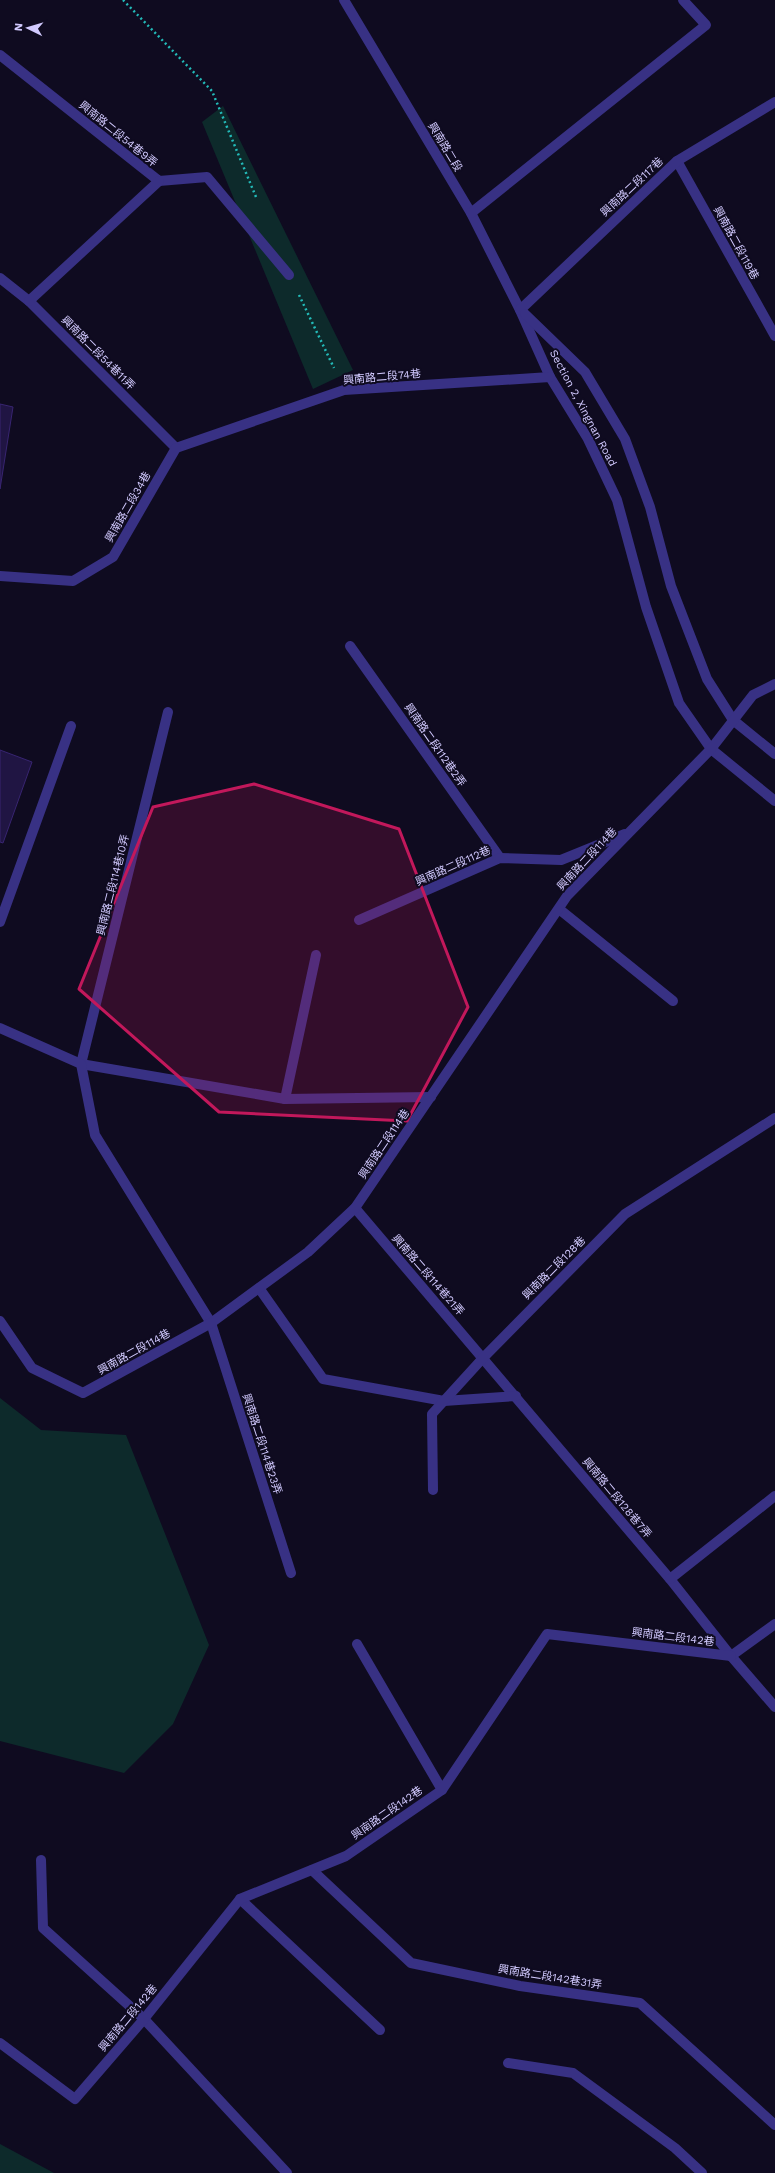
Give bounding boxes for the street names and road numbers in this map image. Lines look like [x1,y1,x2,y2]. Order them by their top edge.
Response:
street label: 興南路二段54巷9弄 [76,98,160,170]
street label: 興南路二段 [425,120,465,174]
street label: 興南路二段117巷 [598,155,666,219]
street label: 興南路二段119巷 [711,204,761,282]
street label: 興南路二段54巷11弄 [59,314,137,392]
street label: Section 2, Xingnan Road [547,348,619,468]
street label: 興南路二段74巷 [343,367,421,387]
street label: 興南路二段34巷 [103,469,153,545]
street label: 興南路二段112巷2弄 [401,701,469,789]
street label: 興南路二段114巷 [555,825,619,893]
street label: 興南路二段114巷10弄 [94,833,132,937]
street label: 興南路二段112巷 [413,844,493,888]
street label: 興南路二段114巷 [356,1107,412,1181]
street label: 興南路二段114巷21弄 [389,1232,467,1318]
street label: 興南路二段128巷 [520,1234,588,1302]
street label: 興南路二段114巷 [95,1327,173,1377]
street label: 興南路二段114巷23弄 [240,1392,284,1496]
street label: 興南路二段128巷7弄 [580,1455,654,1541]
street label: 興南路二段142巷 [631,1625,715,1649]
street label: 興南路二段142巷 [349,1784,425,1842]
street label: 興南路二段142巷31弄 [497,1962,603,1992]
street label: 興南路二段142巷 [96,1982,160,2054]

